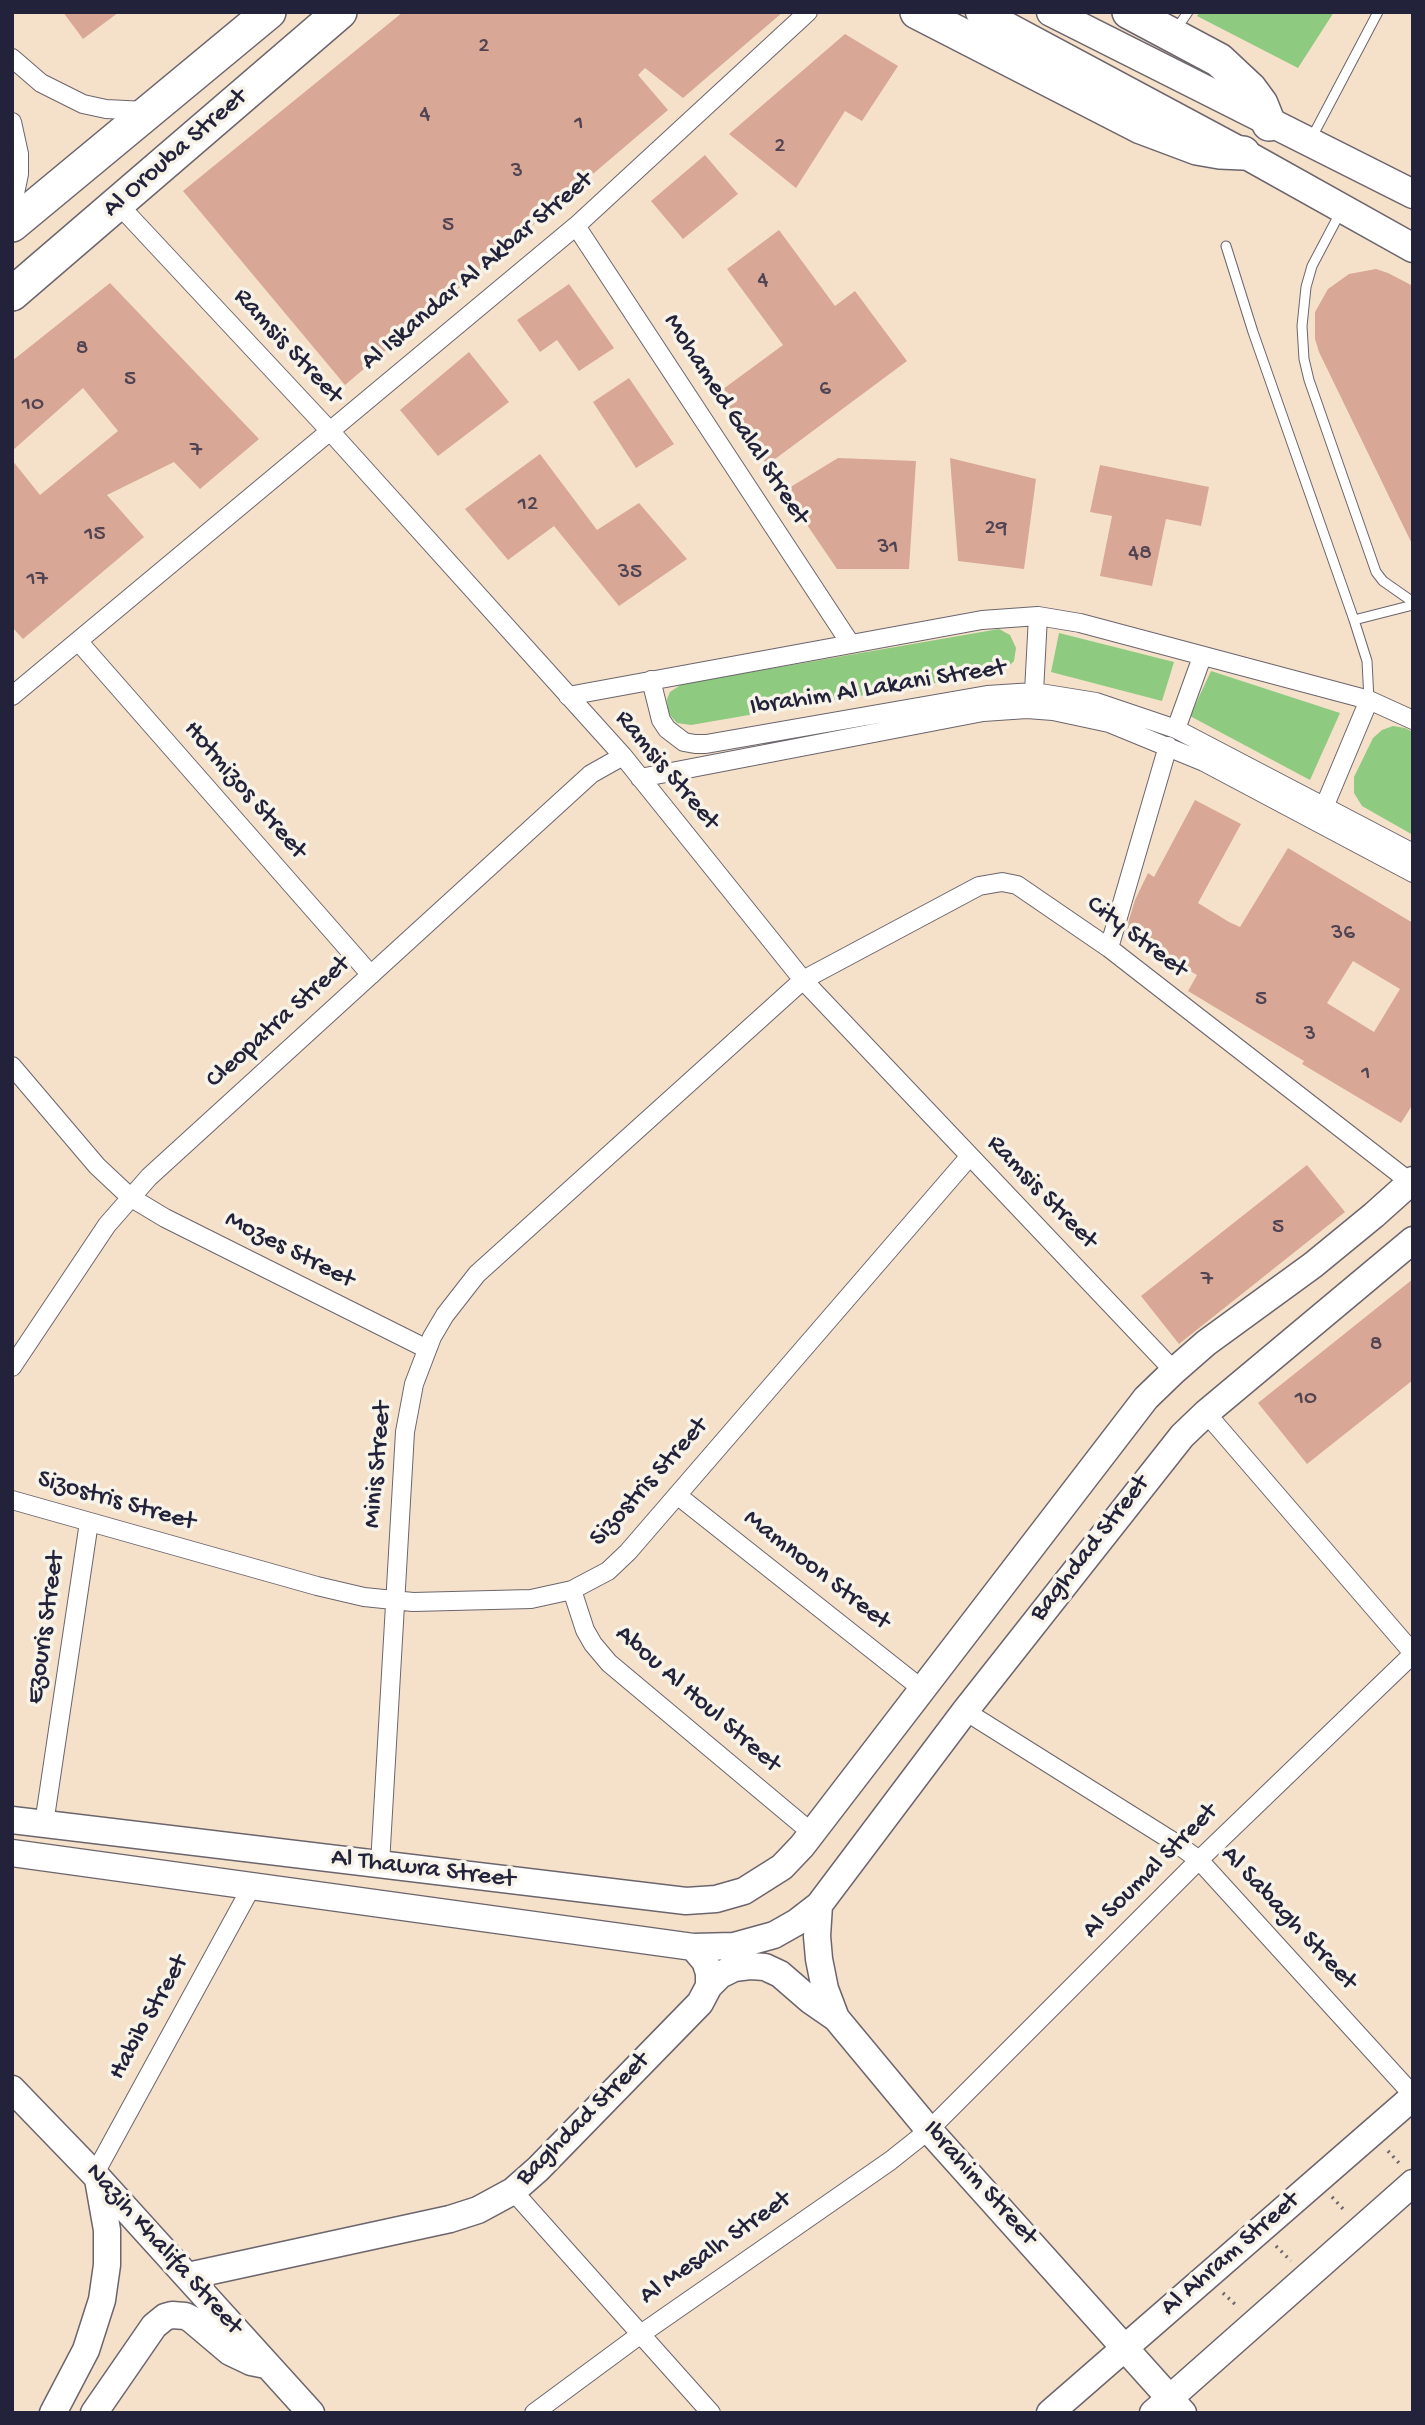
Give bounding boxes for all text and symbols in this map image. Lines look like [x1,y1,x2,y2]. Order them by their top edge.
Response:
house number: 2 [478,33,490,61]
street label: Al Orouba Street [97,83,255,225]
house number: 4 [420,101,430,129]
house number: 1 [574,110,584,138]
house number: 2 [774,133,786,161]
house number: 3 [511,158,523,186]
street label: Al Iskandar Al Akbar Street [356,166,600,378]
house number: 5 [442,212,454,240]
house number: 4 [758,267,768,295]
street label: Ramsis Street [226,283,348,411]
street label: Mohamed Galal Street [655,309,815,531]
house number: 8 [76,335,88,363]
house number: 5 [124,366,136,394]
house number: 6 [819,376,831,404]
house number: 10 [22,391,44,419]
house number: 7 [190,437,202,465]
house number: 12 [518,491,538,519]
house number: 29 [985,515,1007,543]
house number: 15 [84,521,106,549]
house number: 31 [877,534,899,562]
house number: 48 [1128,540,1152,568]
house number: 35 [618,559,642,587]
house number: 17 [26,566,48,594]
street label: Ibrahim Al Lakani Street [748,653,1008,725]
street label: Ramsis Street [607,705,725,837]
street label: Hotmizos Street [175,715,313,867]
street label: City Street [1079,890,1193,986]
house number: 36 [1331,920,1355,948]
street label: Cleopatra Street [200,950,358,1096]
house number: 5 [1255,986,1267,1014]
house number: 3 [1304,1021,1316,1049]
house number: 1 [1361,1060,1371,1088]
street label: Ramsis Street [979,1129,1103,1257]
street label: Mozes Street [219,1205,359,1297]
house number: 5 [1272,1214,1284,1242]
house number: 7 [1201,1266,1213,1294]
house number: 8 [1370,1331,1382,1359]
house number: 10 [1295,1385,1317,1413]
street label: Minis Street [358,1401,400,1529]
street label: Sizostris Street [584,1412,716,1554]
street label: Sizostris Street [33,1465,199,1539]
street label: Baghdad Street [1024,1470,1158,1628]
street label: Mamnoon Street [736,1504,896,1638]
street label: Ezouris Street [21,1550,73,1706]
street label: Abou Al Houl Street [608,1619,786,1781]
street label: Al Soumal Street [1077,1798,1225,1946]
street label: Al Sabagh Street [1213,1840,1363,1998]
street label: Al Thawra Street [329,1843,517,1897]
street label: Habib Street [103,1950,197,2086]
street label: Baghdad Street [510,2046,658,2194]
street label: Ibrahim Street [915,2115,1043,2253]
street label: Nazih Khalifa Street [78,2158,248,2342]
street label: Al Mesalh Street [634,2185,798,2313]
street label: Al Ahram Street [1155,2186,1307,2324]

